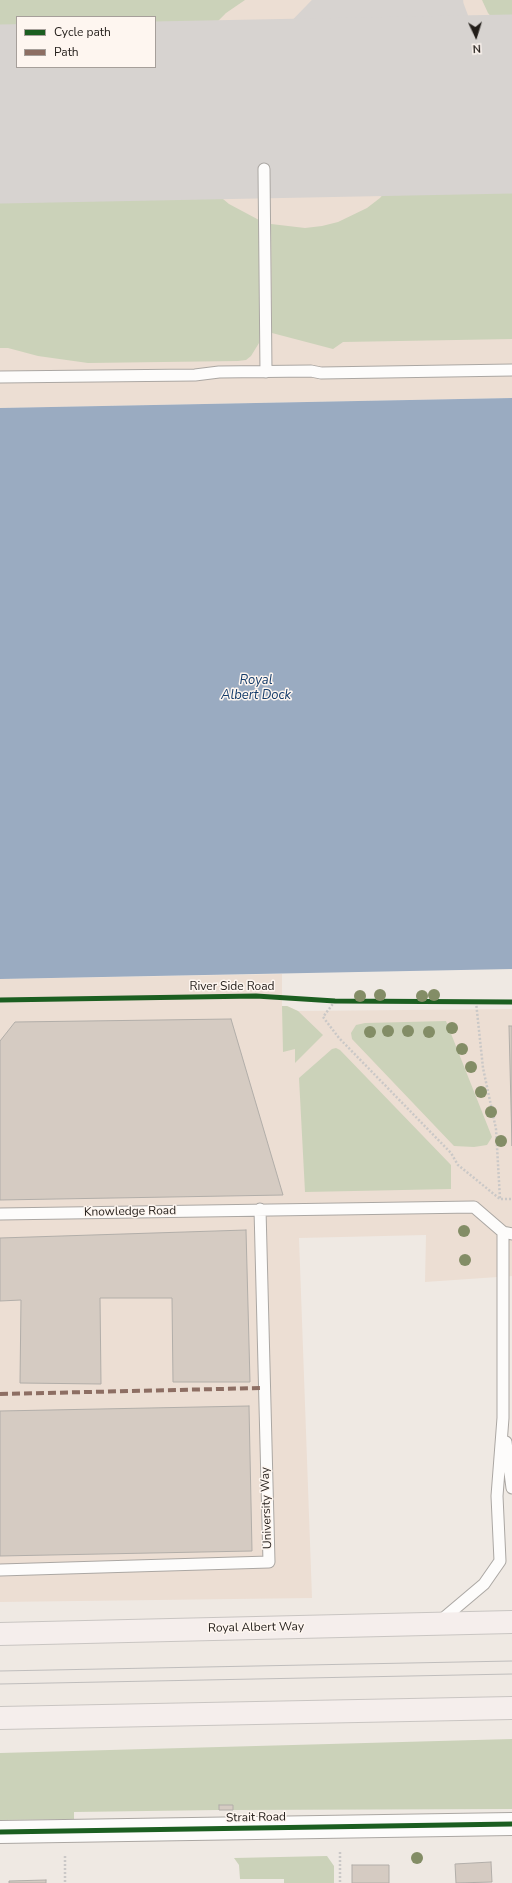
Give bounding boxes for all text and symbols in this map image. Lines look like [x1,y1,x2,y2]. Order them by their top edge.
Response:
legend [16,16,156,68]
north arrow [456,16,496,56]
text: Cycle path [54,24,111,40]
text: N [472,41,482,56]
text: Path [54,44,79,60]
water label: Royal Albert Dock [221,673,291,704]
street label: River Side Road [189,980,275,994]
street label: Knowledge Road [84,1204,176,1220]
street label: University Way [258,1467,276,1549]
street label: Royal Albert Way [208,1620,304,1636]
street label: Strait Road [226,1810,286,1826]

